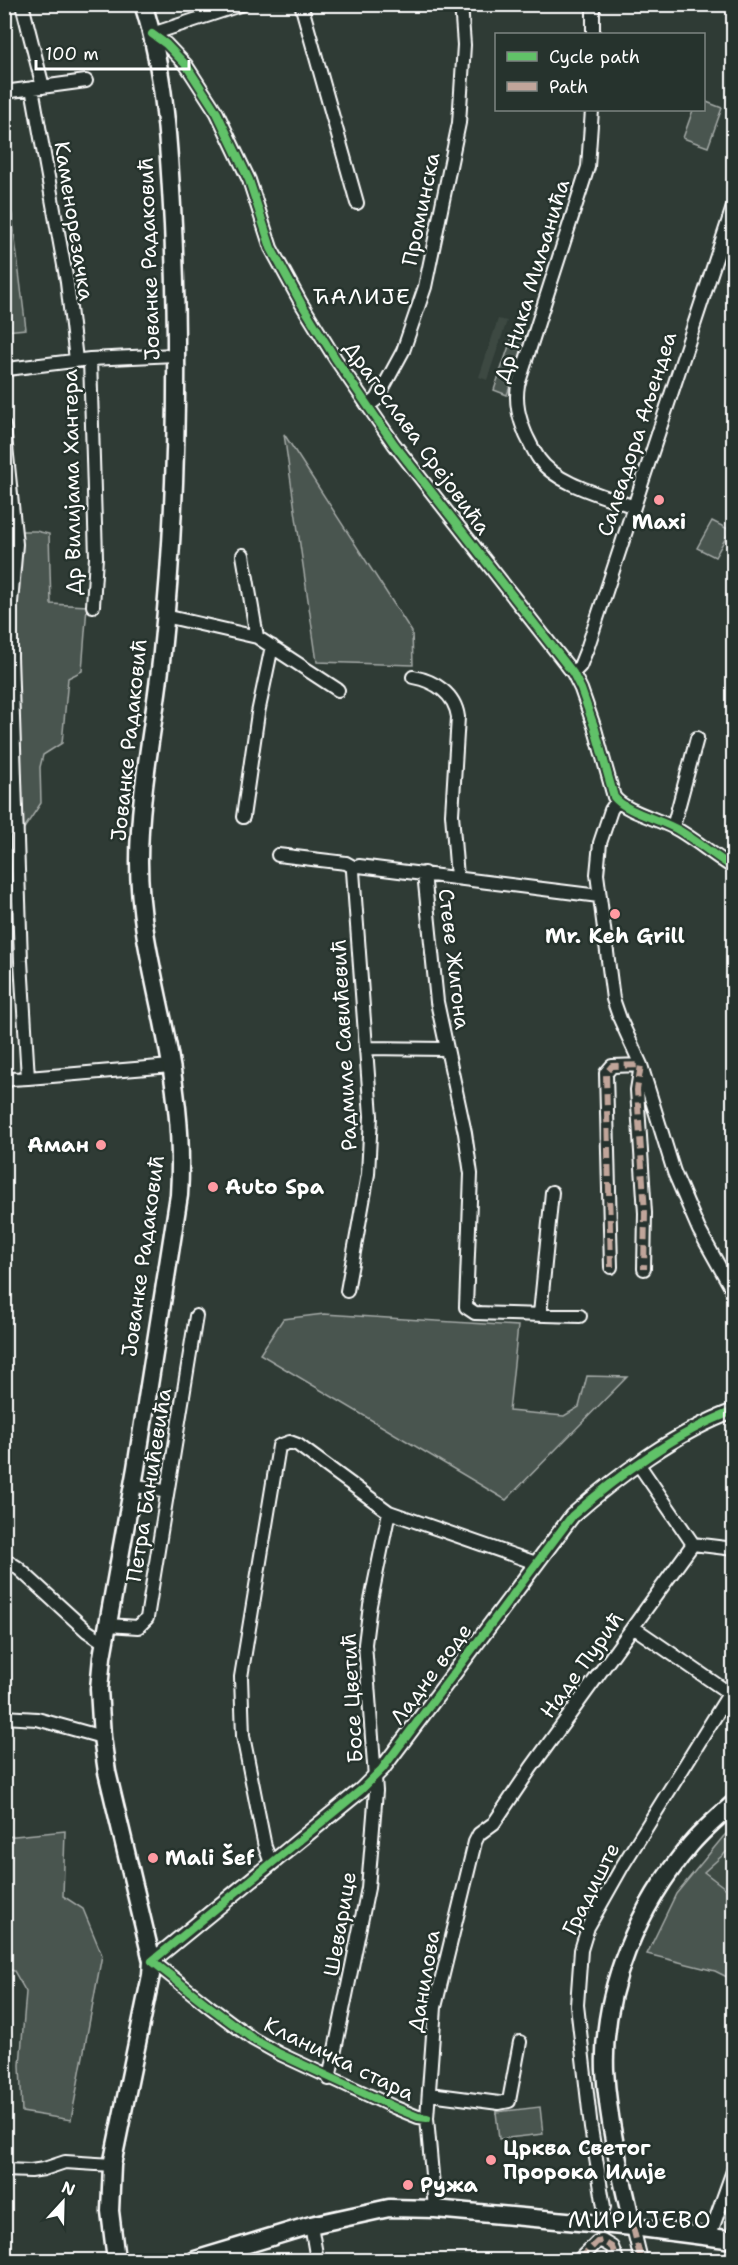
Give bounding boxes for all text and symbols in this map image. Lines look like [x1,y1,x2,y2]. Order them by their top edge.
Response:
scale bar [36,33,189,71]
legend [495,33,705,111]
text: 100 m [45,42,99,66]
text: Cycle path [549,45,640,69]
text: Path [549,75,588,99]
street label: Каменорезачка [48,139,100,303]
street label: Проминска [395,150,447,268]
street label: Јованке Радаковић [131,157,167,361]
street label: Др Ника Миљанића [488,176,576,386]
district label: ЋАЛИЈЕ [313,282,411,311]
street label: Салвадора Аљендеа [591,328,683,540]
street label: Драгослава Срејовића [337,335,497,541]
street label: Др Вилијама Хантера [56,369,88,595]
marker: Maxi [652,493,666,507]
place label: Maxi [632,508,686,536]
street label: Јованке Радаковић [104,637,154,843]
street label: Стеве Жигона [431,887,477,1031]
marker: Mr. Keh Grill [608,907,622,921]
place label: Mr. Keh Grill [545,922,685,950]
street label: Радмиле Савићевић [324,938,364,1152]
place label: Аман [27,1131,89,1159]
marker: Аман [94,1138,108,1152]
street label: Јованке Радаковић [115,1153,171,1359]
place label: Auto Spa [225,1173,325,1201]
marker: Auto Spa [206,1180,220,1194]
street label: Петра Банићевића [120,1386,178,1584]
street label: Наде Пурић [534,1606,630,1724]
street label: Ладне воде [384,1618,478,1730]
street label: Босе Цветић [335,1632,369,1764]
street label: Градиште [556,1838,626,1940]
place label: Mali Šef [165,1843,255,1872]
marker: Mali Šef [146,1851,160,1865]
street label: Шеварице [317,1869,363,1979]
street label: Данилова [401,1928,447,2034]
street label: Кланичка стара [259,2010,419,2108]
place label: Црква Светог Пророка Илије [503,2134,666,2186]
marker: Црква Светог Пророка Илије [484,2153,498,2167]
place label: Ружа [420,2171,479,2199]
north arrow [33,2172,93,2232]
text: N [59,2176,78,2201]
marker: Ружа [401,2178,415,2192]
district label: МИРИЈЕВО [568,2204,712,2236]

